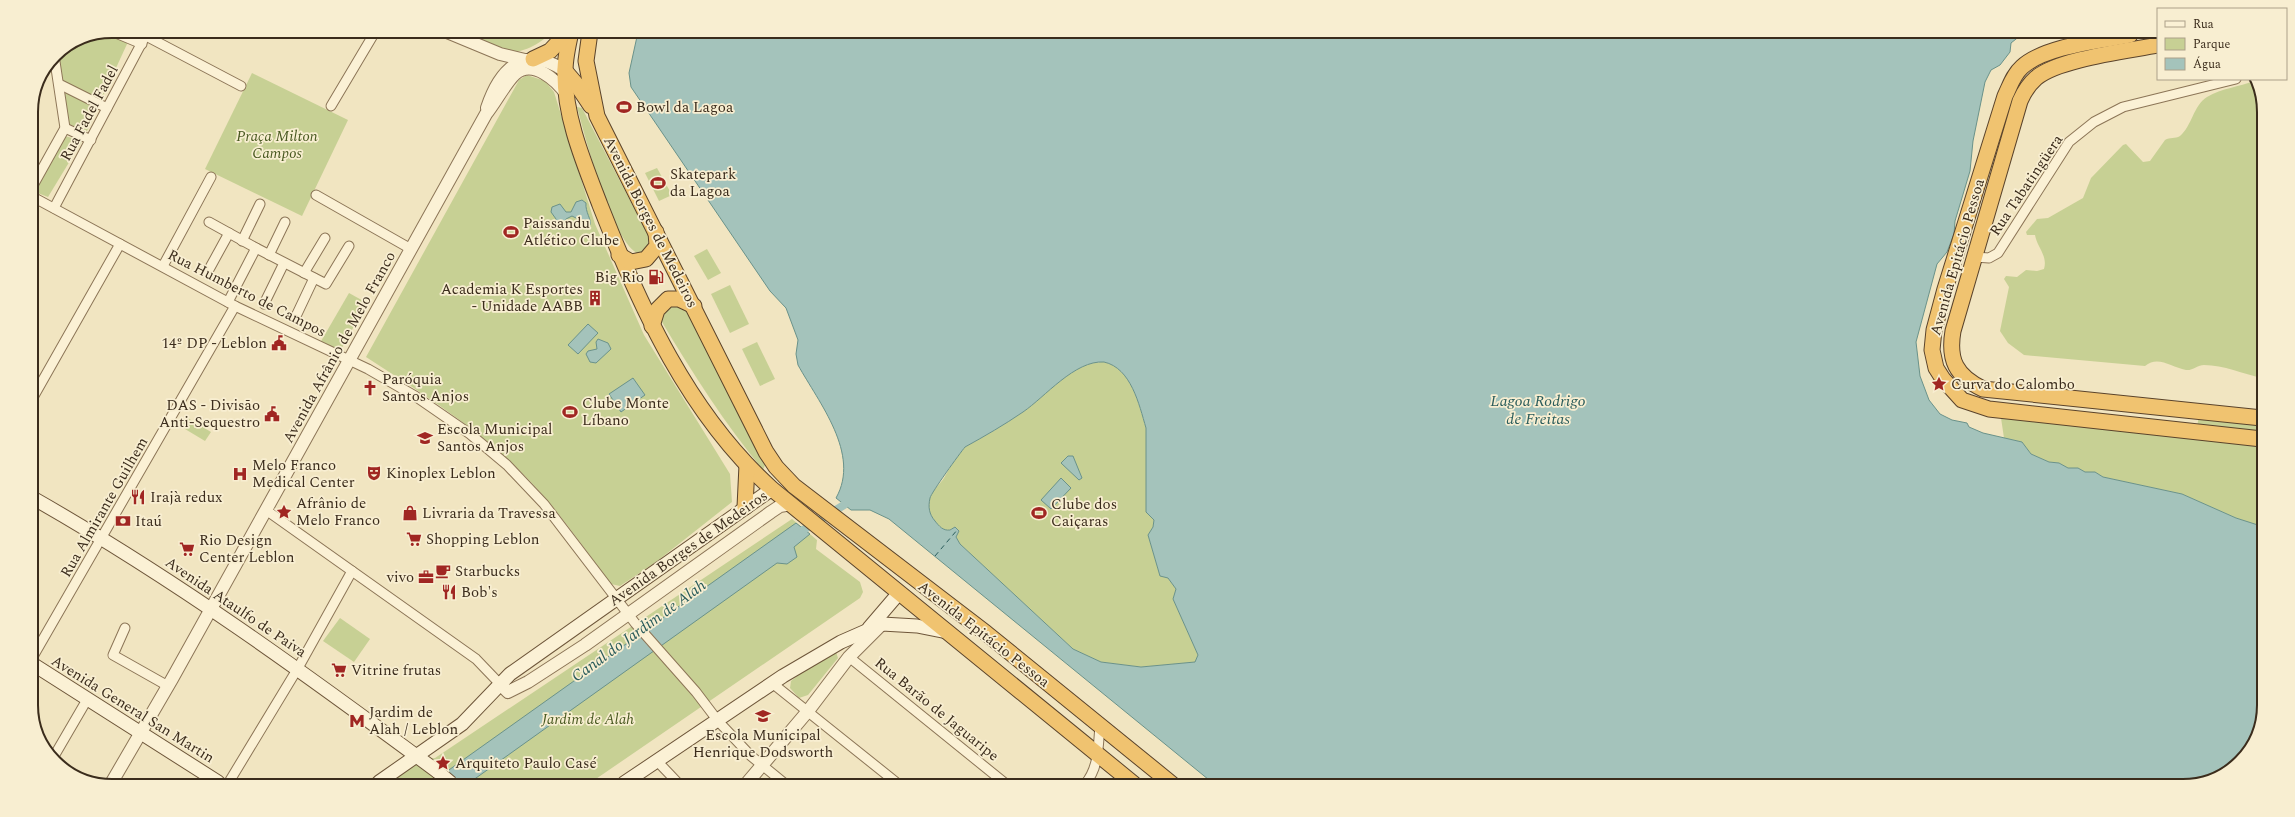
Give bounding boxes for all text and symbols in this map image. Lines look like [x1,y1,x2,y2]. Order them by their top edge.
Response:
legend [2157,8,2287,80]
text: Rua [2193,15,2214,34]
text: Parque [2193,35,2230,54]
text: Água [2193,55,2221,74]
street label: Rua Fadel Fadel [54,61,124,165]
place label: Bowl da Lagoa [636,96,734,119]
sports icon: Bowl da Lagoa [615,98,633,116]
park label: Praça Milton Campos [236,125,318,165]
street label: Rua Tabatingüera [1984,129,2069,241]
street label: Avenida Borges de Medeiros [597,133,704,312]
place label: Skatepark da Lagoa [670,163,736,203]
sports icon: Skatepark da Lagoa [649,174,667,192]
street label: Avenida Epitácio Pessoa [1924,175,1991,338]
place label: Paissandu Atlético Clube [523,212,619,252]
sports icon: Paissandu Atlético Clube [502,223,520,241]
street label: Rua Humberto de Campos [163,243,330,343]
street label: Avenida Afrânio de Melo Franco [277,247,402,447]
place label: Big Rio [595,266,644,289]
fuel station icon: Big Rio [647,268,665,286]
place label: Academia K Esportes - Unidade AABB [441,278,583,318]
building icon: Academia K Esportes - Unidade AABB [586,289,604,307]
place label: 14º DP - Leblon [162,332,267,355]
public building icon: 14º DP - Leblon [270,334,288,352]
place label: Paróquia Santos Anjos [382,368,469,408]
place label: Curva do Calombo [1951,373,2075,396]
place icon: Curva do Calombo [1930,375,1948,393]
church icon: Paróquia Santos Anjos [361,379,379,397]
water label: Lagoa Rodrigo de Freitas [1490,389,1586,431]
place label: Clube Monte Líbano [582,392,669,432]
place label: DAS - Divisão Anti-Sequestro [159,394,260,434]
sports icon: Clube Monte Líbano [561,403,579,421]
public building icon: DAS - Divisão Anti-Sequestro [263,405,281,423]
place label: Escola Municipal Santos Anjos [437,418,552,458]
school or university icon: Escola Municipal Santos Anjos [416,429,434,447]
street label: Rua Almirante Guilhem [55,433,154,582]
place label: Melo Franco Medical Center [252,454,355,494]
place label: Kinoplex Leblon [386,462,496,485]
theatre icon: Kinoplex Leblon [365,464,383,482]
hospital icon: Melo Franco Medical Center [231,465,249,483]
street label: Avenida Borges de Medeiros [604,485,772,612]
place label: Irajà redux [150,486,223,509]
restaurant icon: Irajà redux [129,488,147,506]
place label: Afrânio de Melo Franco [296,492,380,532]
place label: Clube dos Caiçaras [1051,493,1117,533]
place label: Livraria da Travessa [422,502,556,525]
place icon: Afrânio de Melo Franco [275,503,293,521]
shop icon: Livraria da Travessa [401,504,419,522]
sports icon: Clube dos Caiçaras [1030,504,1048,522]
place label: Itaú [135,510,162,533]
bank icon: Itaú [114,512,132,530]
place label: Shopping Leblon [426,528,540,551]
place label: Rio Design Center Leblon [199,529,295,569]
supermarket icon: Shopping Leblon [405,530,423,548]
supermarket icon: Rio Design Center Leblon [178,540,196,558]
street label: Avenida Ataulfo de Paiva [160,551,312,664]
place label: Starbucks [455,560,520,583]
cafe icon: Starbucks [434,562,452,580]
place label: vivo [386,566,414,589]
office icon: vivo [417,568,435,586]
water label: Canal do Jardim de Alah [566,574,711,688]
street label: Avenida Epitácio Pessoa [913,575,1055,694]
place label: Bob's [461,581,498,604]
restaurant icon: Bob's [440,583,458,601]
street label: Avenida General San Martin [47,650,219,769]
street label: Rua Barão de Jaguaripe [869,652,1004,767]
place label: Vitrine frutas [351,659,441,682]
supermarket icon: Vitrine frutas [330,661,348,679]
place label: Jardim de Alah / Leblon [369,701,458,741]
school or university icon: Escola Municipal Henrique Dodsworth [754,707,772,725]
park label: Jardim de Alah [541,708,634,731]
metro station icon: Jardim de Alah / Leblon [348,712,366,730]
place label: Escola Municipal Henrique Dodsworth [693,724,834,764]
place label: Arquiteto Paulo Casé [455,752,597,775]
place icon: Arquiteto Paulo Casé [434,754,452,772]

